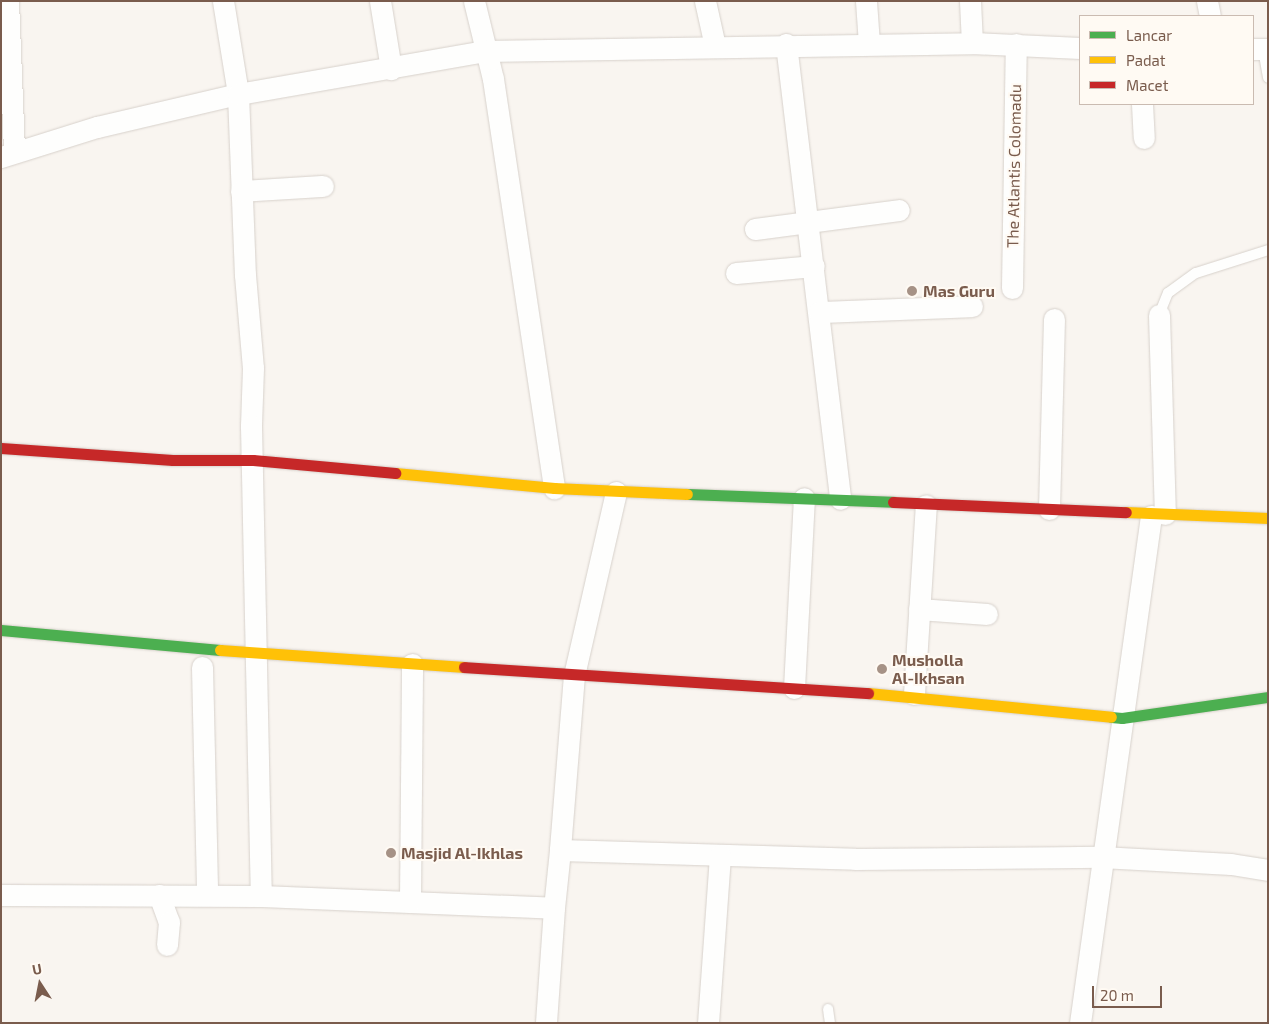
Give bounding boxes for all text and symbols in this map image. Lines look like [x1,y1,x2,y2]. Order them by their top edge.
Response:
legend [1079,15,1254,105]
text: Lancar [1126,26,1172,44]
text: Padat [1126,51,1166,69]
text: Macet [1126,76,1168,94]
street label: The Atlantis Colomadu [1003,84,1025,248]
place label: Mas Guru [923,281,995,301]
marker: Mas Guru [905,284,919,298]
place label: Musholla Al-Ikhsan [892,650,965,688]
marker: Musholla Al-Ikhsan [876,663,888,675]
place label: Masjid Al-Ikhlas [401,843,523,863]
marker: Masjid Al-Ikhlas [385,847,397,859]
north arrow [15,959,65,1009]
text: U [31,960,43,978]
scale bar [1094,976,1164,1008]
text: 20 m [1100,986,1134,1004]

